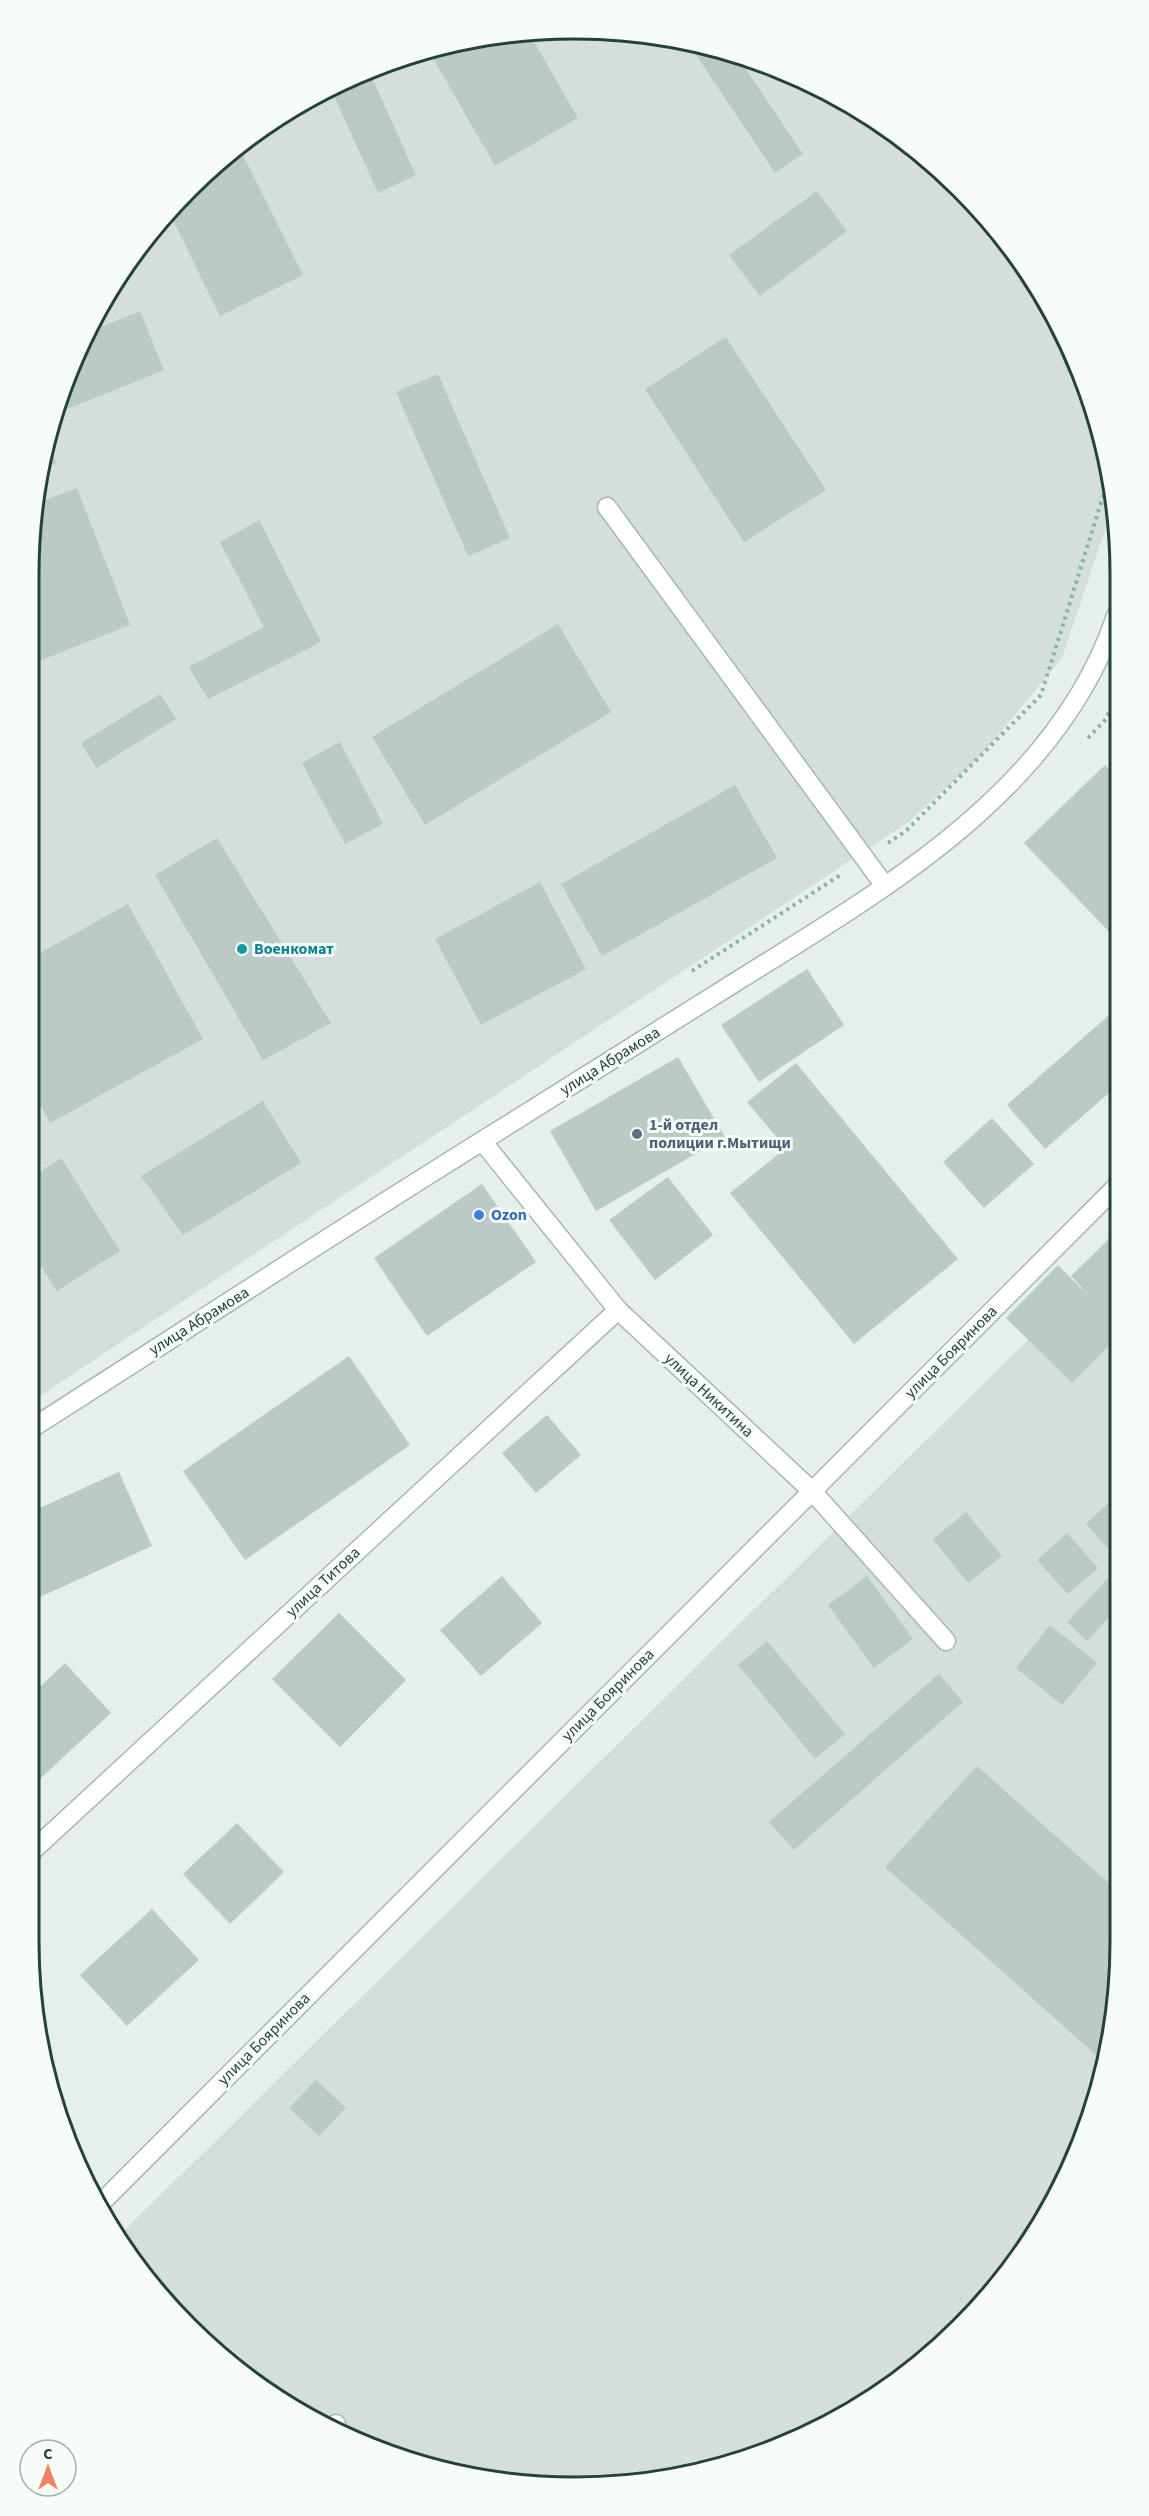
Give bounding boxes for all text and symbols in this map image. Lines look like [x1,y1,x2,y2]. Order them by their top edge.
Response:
place label: Военкомат [254,938,334,960]
marker: Военкомат [235,942,249,956]
street label: улица Абрамова [556,1021,664,1101]
place label: 1-й отдел полиции г.Мытищи [649,1114,791,1154]
marker: 1-й отдел полиции г.Мытищи [630,1127,644,1141]
place label: Ozon [491,1204,527,1226]
marker: Ozon [472,1208,486,1222]
street label: улица Абрамова [145,1281,253,1361]
street label: улица Бояринова [900,1301,1002,1403]
street label: улица Никитина [659,1348,759,1442]
street label: улица Титова [281,1542,365,1622]
street label: улица Бояринова [557,1644,659,1746]
street label: улица Бояринова [213,1988,315,2090]
north arrow [18,2438,78,2498]
text: С [43,2443,53,2465]

